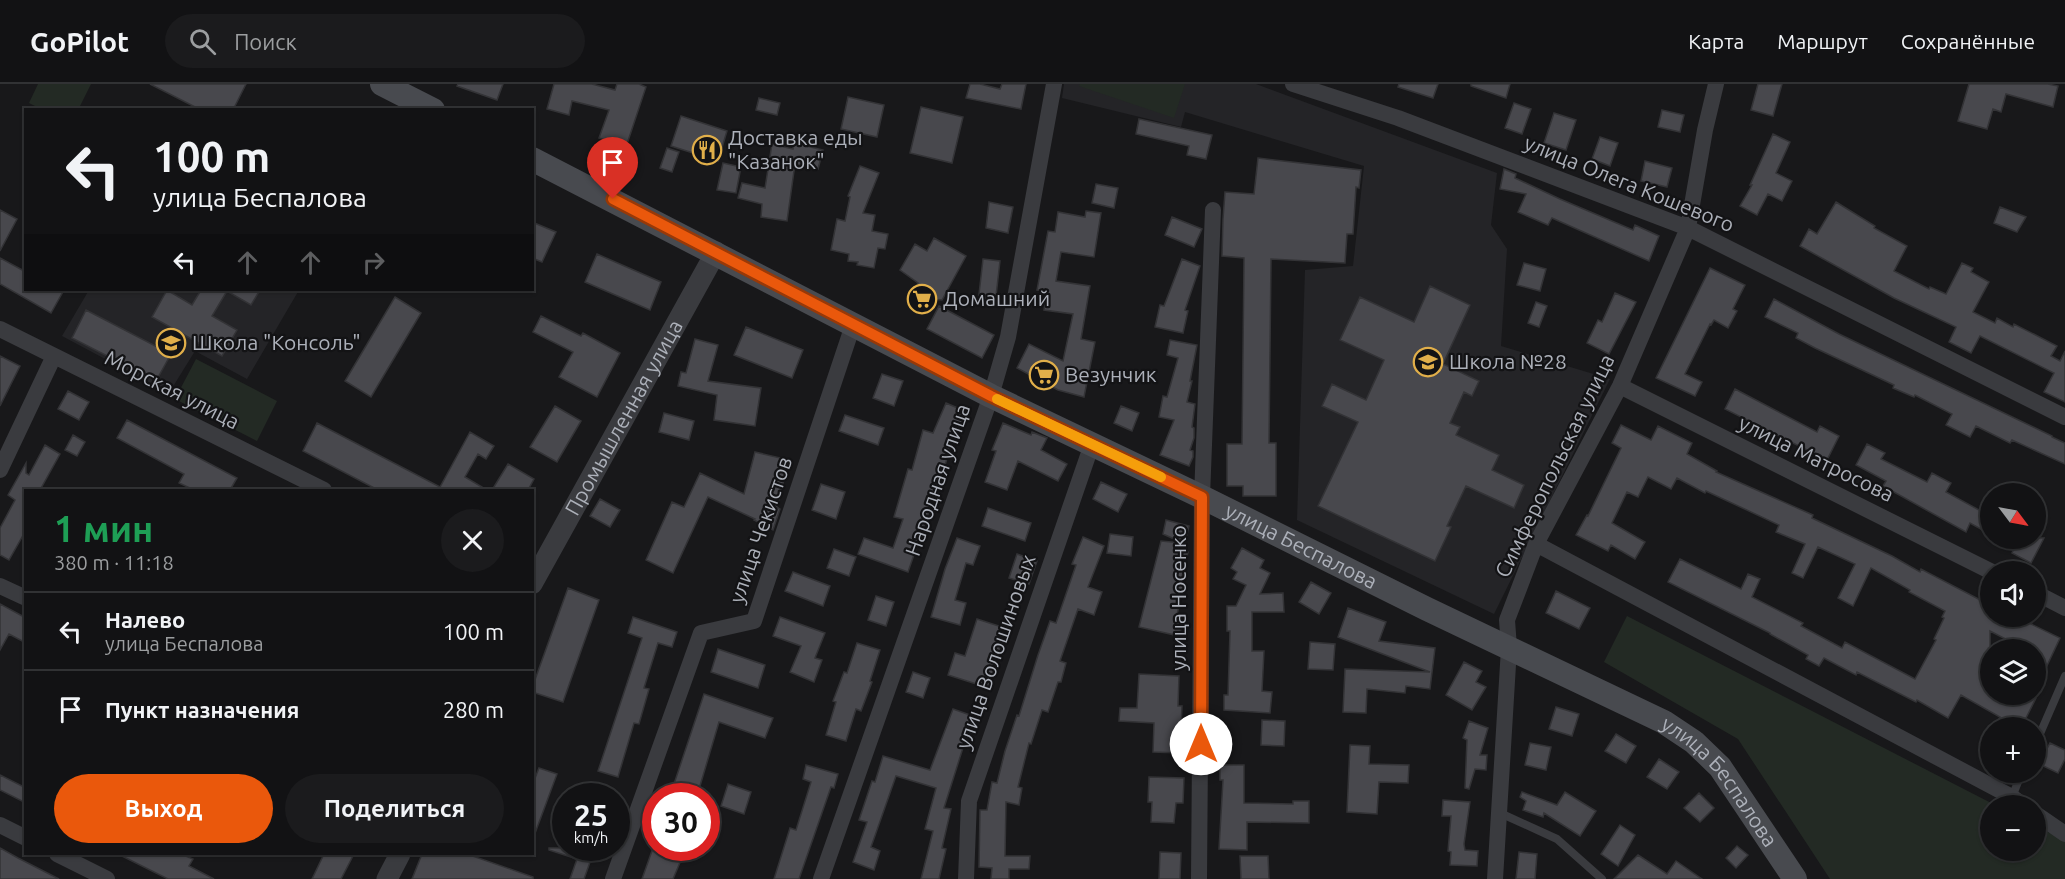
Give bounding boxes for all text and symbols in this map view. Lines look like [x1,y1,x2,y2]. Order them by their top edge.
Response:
search box [165,14,585,68]
icon: search [186,25,219,58]
text: GoPilot [30,26,129,57]
text: Поиск [234,29,297,54]
text: Карта [1688,29,1744,53]
text: Маршрут [1777,29,1868,53]
text: Сохранённые [1901,29,2035,53]
place label: Доставка еды "Казанок" [728,125,863,173]
street label: улица Олега Кошевого [1521,130,1738,236]
icon: left [54,132,132,210]
text: 100 m [153,133,270,180]
restaurant icon: Доставка еды "Казанок" [691,134,723,166]
pin [587,137,638,199]
icon: arrive [596,146,629,179]
text: улица Беспалова [153,182,367,212]
icon: left [168,246,201,279]
icon: ahead [231,246,264,279]
icon: ahead [294,246,327,279]
icon: right [357,246,390,279]
supermarket icon: Домашний [906,283,938,315]
place label: Домашний [943,286,1050,310]
street label: Промышленная улица [559,315,687,519]
school or university icon: Школа "Консоль" [155,327,187,359]
place label: Школа "Консоль" [192,330,361,354]
street label: Морская улица [101,345,244,433]
school or university icon: Школа №28 [1412,346,1444,378]
place label: Школа №28 [1449,349,1567,373]
street label: Симферопольская улица [1490,350,1619,581]
supermarket icon: Везунчик [1028,359,1060,391]
place label: Везунчик [1065,362,1157,386]
street label: Народная улица [900,401,974,559]
street label: улица Матросова [1735,410,1898,506]
street label: улица Чекистов [724,453,796,606]
north arrow [1980,483,2046,549]
map controls [1980,483,2046,861]
street label: улица Беспалова [1222,498,1381,593]
text: 1 мин [54,508,153,549]
button: close [441,509,504,572]
street label: улица Носенко [1166,525,1190,671]
text: 380 m · 11:18 [54,551,174,574]
street label: улица Волошиновых [950,551,1040,752]
button: sound [1980,561,2046,627]
text: Налево [105,607,185,632]
icon: left [54,615,87,648]
text: 100 m [443,619,504,644]
text: улица Беспалова [105,632,263,655]
button: layers [1980,639,2046,705]
icon: arrive [54,693,87,726]
text: Пункт назначения [105,697,299,722]
text: 280 m [443,697,504,722]
street label: улица Беспалова [1657,711,1783,851]
position arrow [1169,712,1233,776]
button: + [1980,717,2046,783]
button: Выход [54,774,273,843]
button: Поделиться [285,774,504,843]
speed limit sign: 30 [642,783,720,861]
button: − [1980,795,2046,861]
text: 25 [574,798,608,832]
text: km/h [574,829,608,846]

